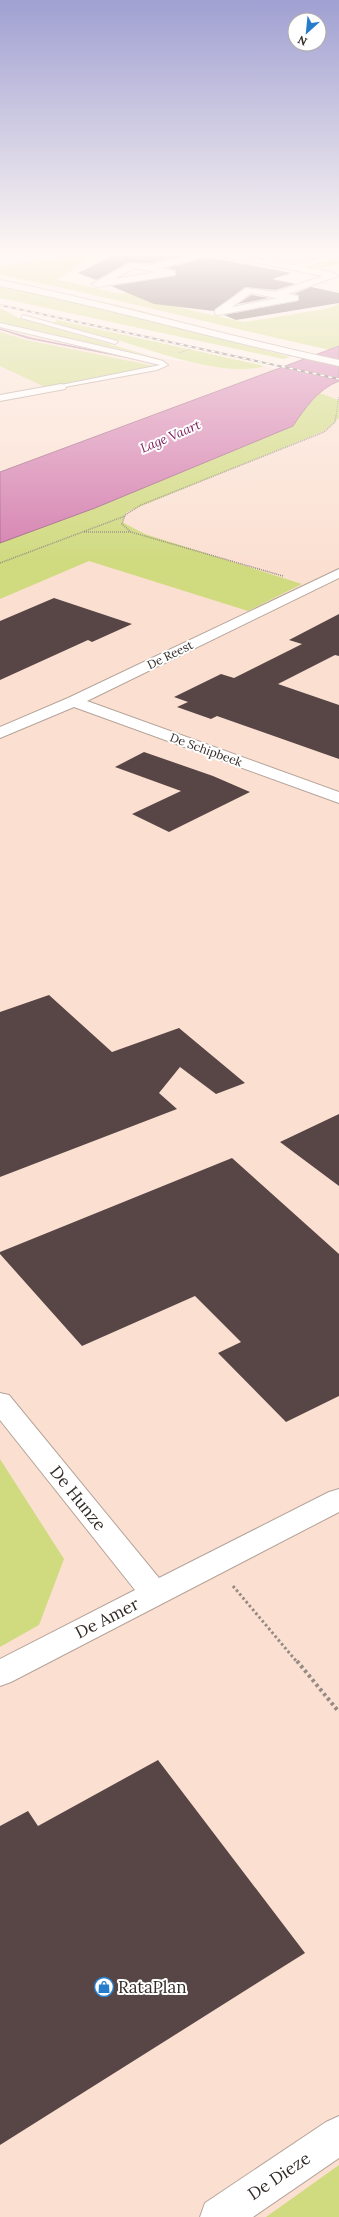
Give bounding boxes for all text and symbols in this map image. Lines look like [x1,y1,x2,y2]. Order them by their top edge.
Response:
north arrow [287,12,327,52]
text: N [295,33,309,49]
water label: Lage Vaart [138,416,203,457]
street label: De Reest [144,637,195,672]
street label: De Schipbeek [168,730,245,770]
street label: De Hunze [45,1461,111,1535]
street label: De Amer [71,1592,143,1643]
shop icon: RataPlan [93,1976,115,1998]
place label: RataPlan [118,1976,187,1998]
street label: De Dieze [244,2147,314,2205]

